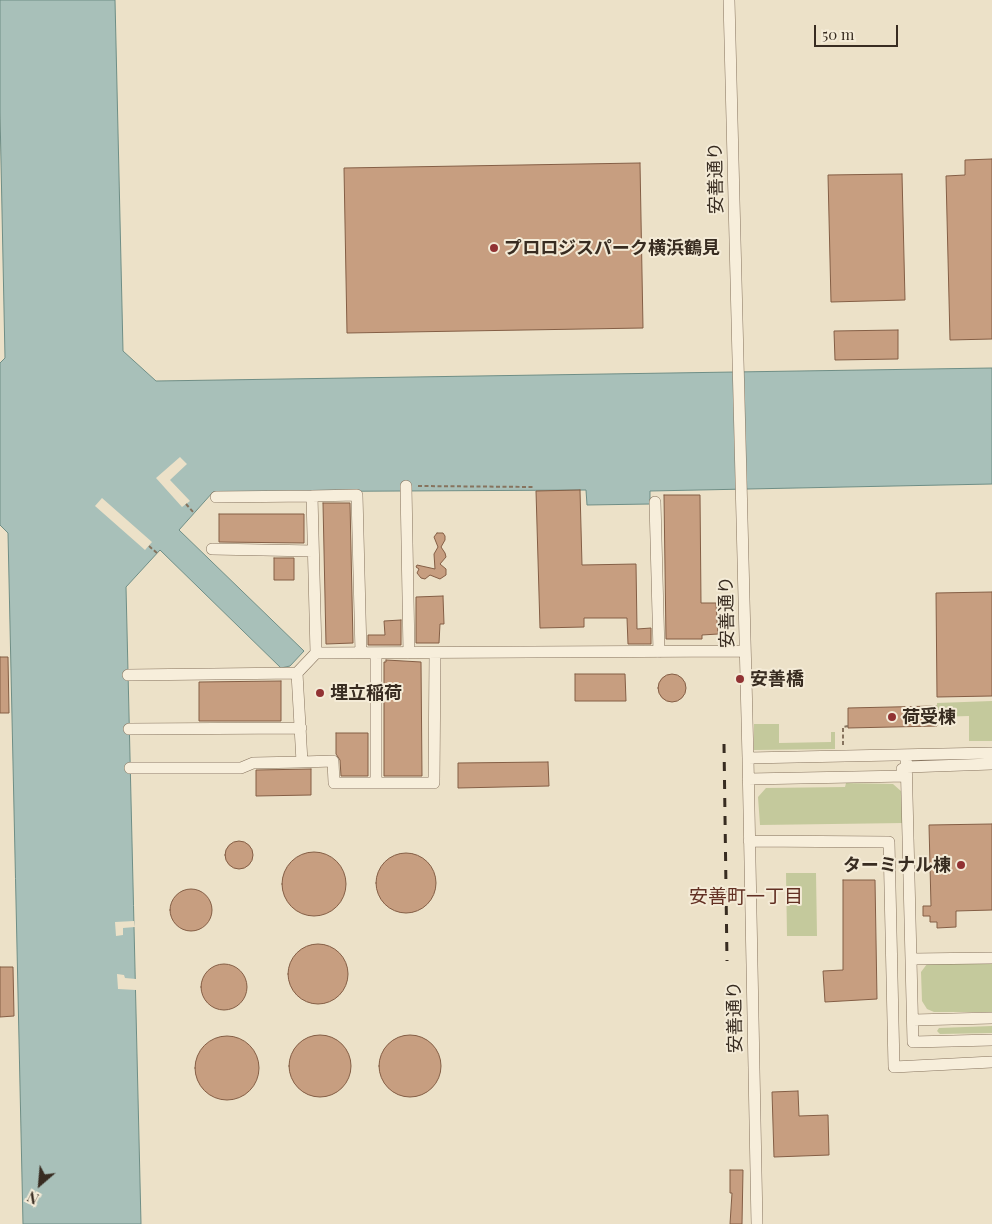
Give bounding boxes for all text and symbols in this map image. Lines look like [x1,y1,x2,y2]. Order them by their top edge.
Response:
scale bar [817,15,901,47]
text: 50 m [822,24,854,44]
street label: 安善通り [705,142,727,214]
place label: プロロジスパーク横浜鶴見 [504,237,720,259]
marker: プロロジスパーク横浜鶴見 [488,242,500,254]
street label: 安善通り [716,576,738,648]
place label: 安善橋 [750,668,804,690]
marker: 安善橋 [734,673,746,685]
place label: 埋立稲荷 [330,682,402,704]
marker: 埋立稲荷 [314,687,326,699]
place label: 荷受棟 [902,706,956,728]
marker: 荷受棟 [886,711,898,723]
place label: ターミナル棟 [843,854,951,876]
marker: ターミナル棟 [955,859,967,871]
district label: 安善町一丁目 [689,886,803,908]
street label: 安善通り [724,981,746,1053]
north arrow [15,1159,65,1209]
text: N [24,1187,42,1209]

